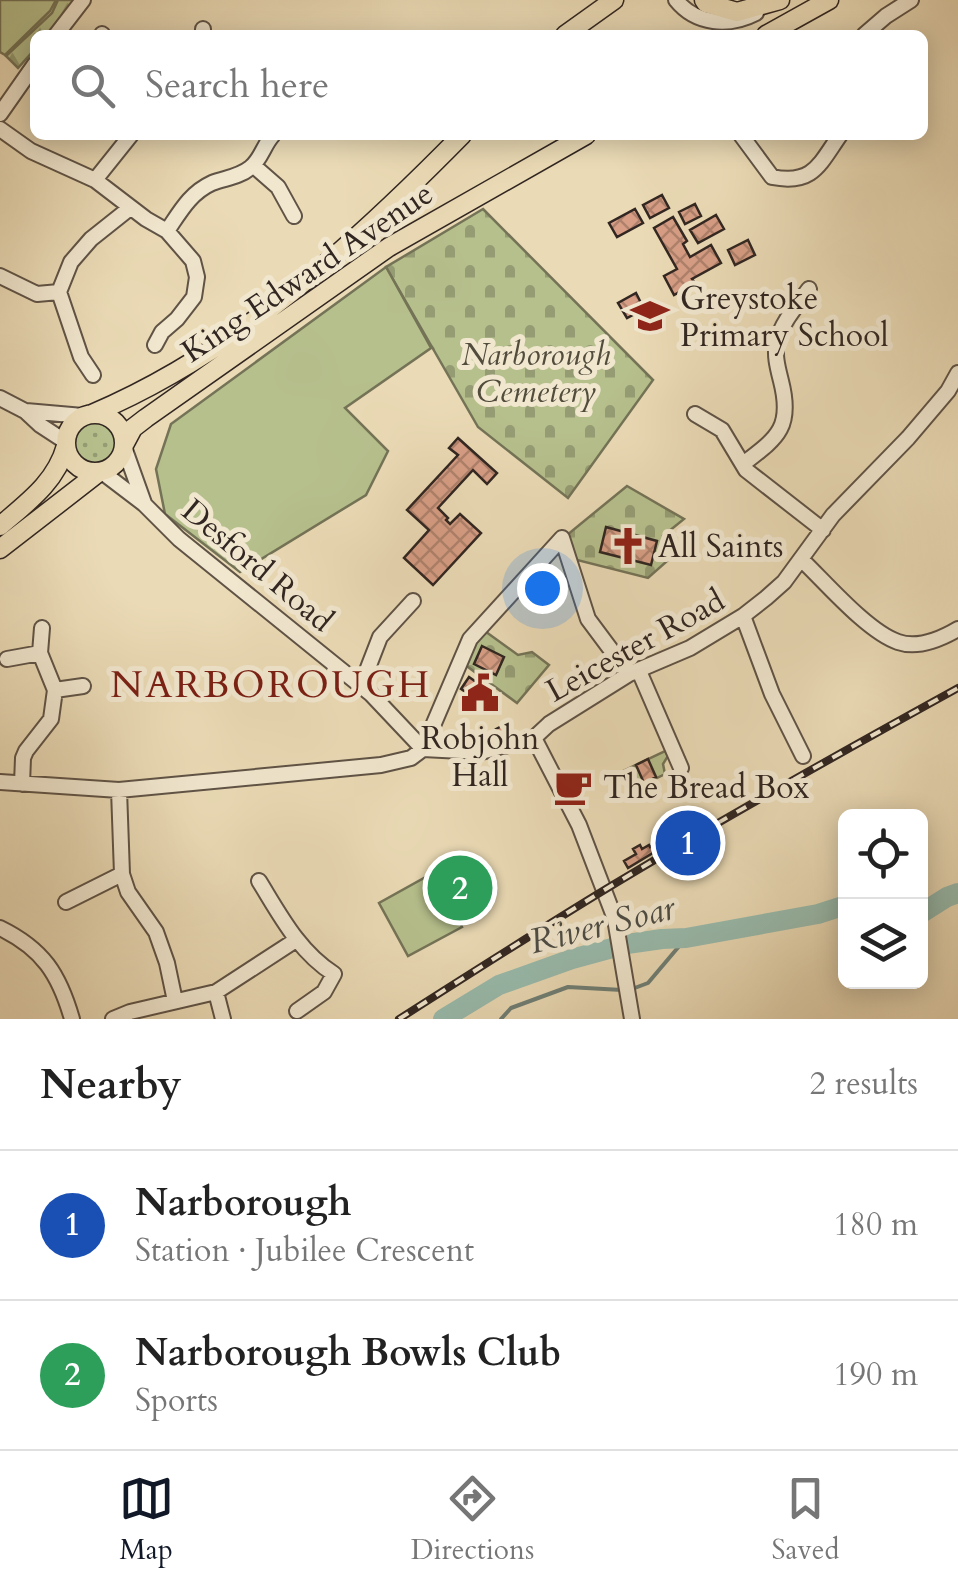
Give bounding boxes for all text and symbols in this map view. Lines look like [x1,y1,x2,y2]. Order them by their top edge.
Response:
search box [30,30,928,140]
icon: search [65,58,120,113]
text: Search here [145,59,329,111]
street label: King Edward Avenue [173,172,442,374]
place label: Greystoke Primary School [680,277,889,358]
school or university icon: Greystoke Primary School [629,295,671,337]
park label: Narborough Cemetery [461,333,611,414]
street label: Desford Road [172,489,343,642]
church icon: All Saints [607,525,649,567]
place label: All Saints [658,525,784,569]
your location [517,563,568,614]
street label: Leicester Road [538,579,733,713]
district label: NARBOROUGH [110,659,432,711]
public building icon: Robjohn Hall [459,672,501,714]
place label: Robjohn Hall [421,717,539,798]
cafe icon: The Bread Box [552,766,594,808]
place label: The Bread Box [603,766,810,810]
pin: 1 [656,806,720,880]
map controls [838,809,928,989]
button: locate [838,809,928,899]
pin: 2 [428,850,492,926]
water label: River Soar [525,883,681,966]
button: layers [838,899,928,989]
text: Nearby [40,1056,182,1113]
text: 2 results [810,1062,918,1106]
text: Narborough [135,1177,352,1229]
text: 1 [64,1203,81,1247]
text: 180 m [833,1203,918,1247]
text: Station · Jubilee Crescent [135,1229,474,1273]
text: Narborough Bowls Club [135,1327,561,1379]
text: 2 [64,1353,81,1397]
text: 190 m [833,1353,918,1397]
text: Sports [135,1379,218,1423]
tab: Map [119,1471,174,1569]
tab: Directions [411,1471,534,1569]
tab: Saved [771,1471,839,1569]

